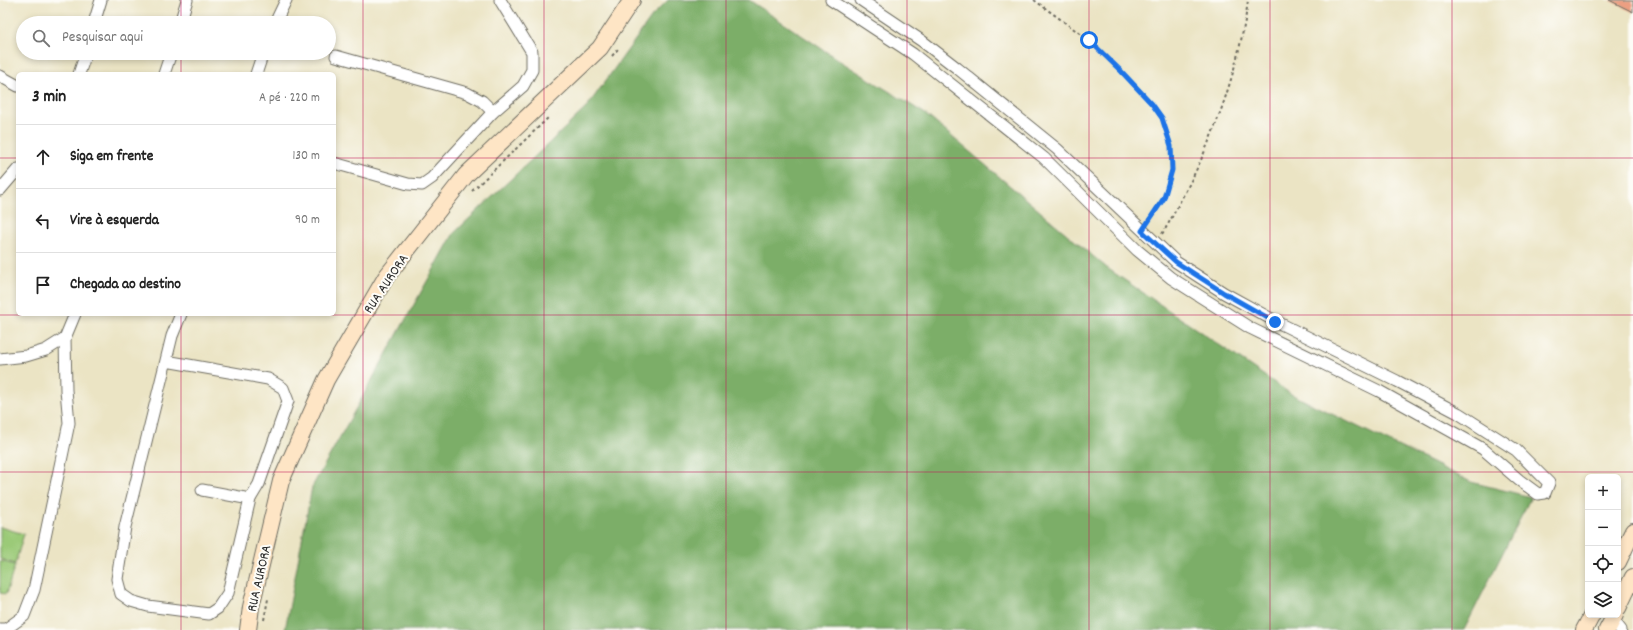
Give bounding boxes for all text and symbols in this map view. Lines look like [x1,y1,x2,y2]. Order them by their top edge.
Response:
search box [16,16,336,60]
icon: search [30,27,52,49]
text: Pesquisar aqui [62,27,143,49]
route start [1080,31,1098,49]
text: 3 min [32,86,66,110]
text: A pé · 220 m [259,89,320,108]
icon: ahead [32,146,54,168]
text: Siga em frente [70,146,153,168]
text: 130 m [292,147,320,166]
icon: left [32,210,54,232]
text: Vire à esquerda [70,210,159,232]
text: 90 m [295,211,320,230]
street label: RUA AURORA [359,250,414,318]
icon: arrive [32,274,54,296]
text: Chegada ao destino [70,274,181,296]
route end [1266,313,1284,331]
map controls [1585,474,1621,618]
button: + [1585,474,1621,510]
button: − [1585,510,1621,546]
street label: RUA AURORA [243,543,277,614]
button: locate [1585,546,1621,582]
button: layers [1585,582,1621,618]

